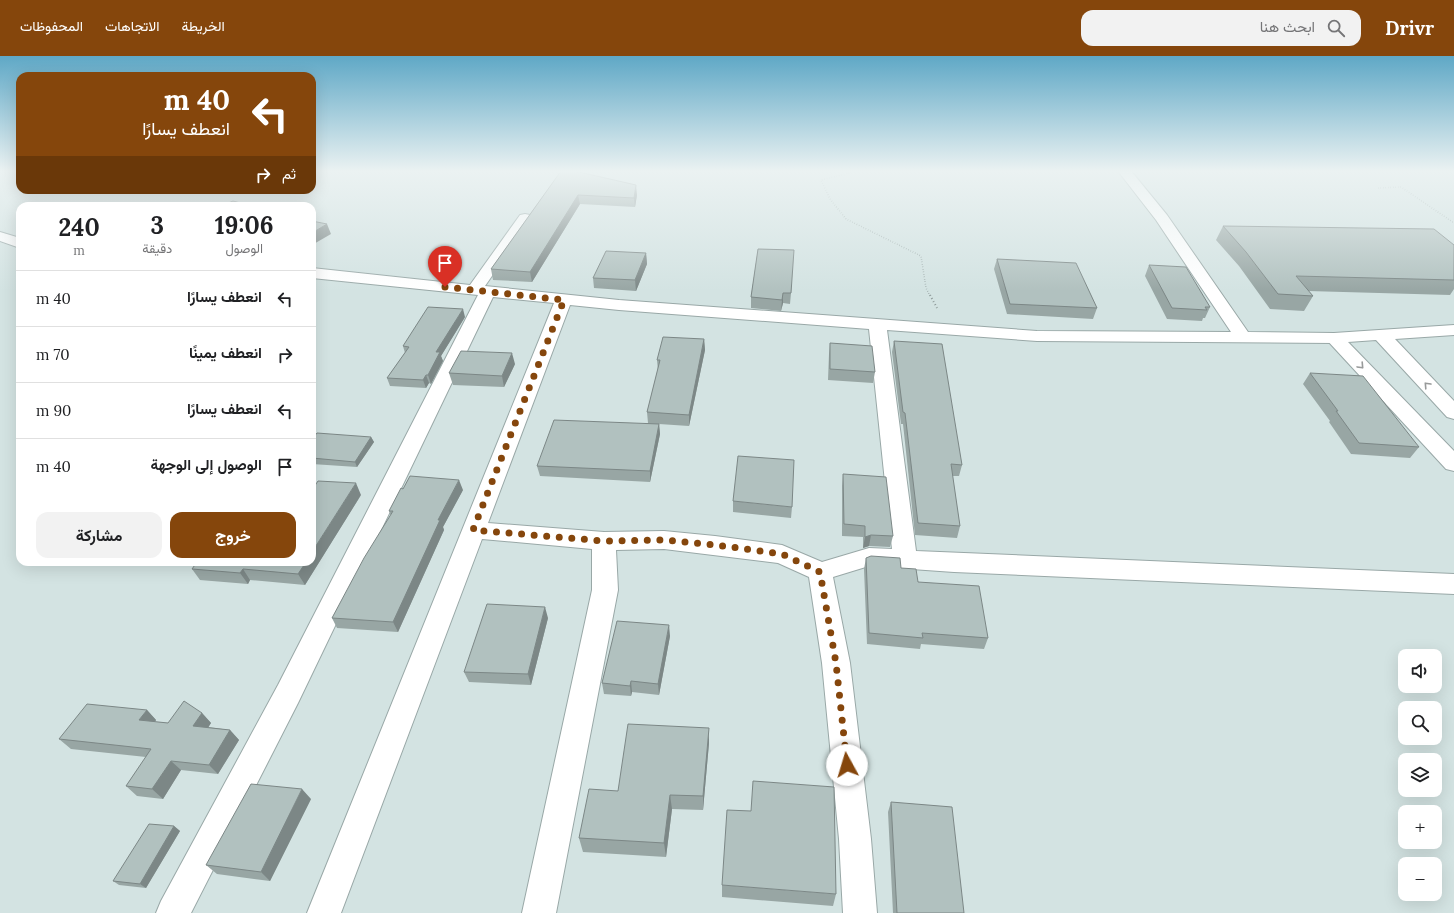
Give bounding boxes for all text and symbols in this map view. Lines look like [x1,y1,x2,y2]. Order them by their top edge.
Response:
search box [1081,10,1361,46]
text: Drivr [1385,16,1434,40]
text: المحفوظات [20,17,83,35]
text: الاتجاهات [105,17,159,35]
text: الخريطة [181,17,225,35]
text: ابحث هنا [1260,17,1315,36]
icon: search [1325,17,1347,39]
text: 40 m [164,82,230,118]
icon: left [244,88,296,140]
text: انعطف يسارًا [142,117,230,140]
icon: right [252,164,274,186]
text: ثم [282,164,296,183]
text: 3 [151,210,164,241]
text: 19:06 [215,210,273,241]
text: 240 [59,212,100,243]
text: دقيقة [142,240,172,257]
text: الوصول [225,240,263,257]
text: m [73,242,85,259]
pin [428,246,462,287]
icon: arrive [434,252,456,274]
text: انعطف يسارًا [187,287,262,306]
icon: left [274,288,296,310]
text: 40 m [36,289,71,308]
text: انعطف يمينًا [189,343,262,362]
icon: right [274,344,296,366]
text: 70 m [36,345,70,364]
one-way arrow [1356,361,1364,369]
one-way arrow [1425,382,1432,390]
text: انعطف يسارًا [187,399,262,418]
icon: left [274,400,296,422]
text: 90 m [36,401,71,420]
text: الوصول إلى الوجهة [150,455,262,474]
icon: arrive [274,456,296,478]
text: 40 m [36,457,71,476]
button: مشاركة [36,512,162,558]
button: خروج [170,512,296,558]
map controls [1398,649,1442,901]
button: sound [1398,649,1442,693]
button: search [1398,701,1442,745]
position arrow [826,744,868,786]
button: layers [1398,753,1442,797]
button: + [1398,805,1442,849]
button: − [1398,857,1442,901]

